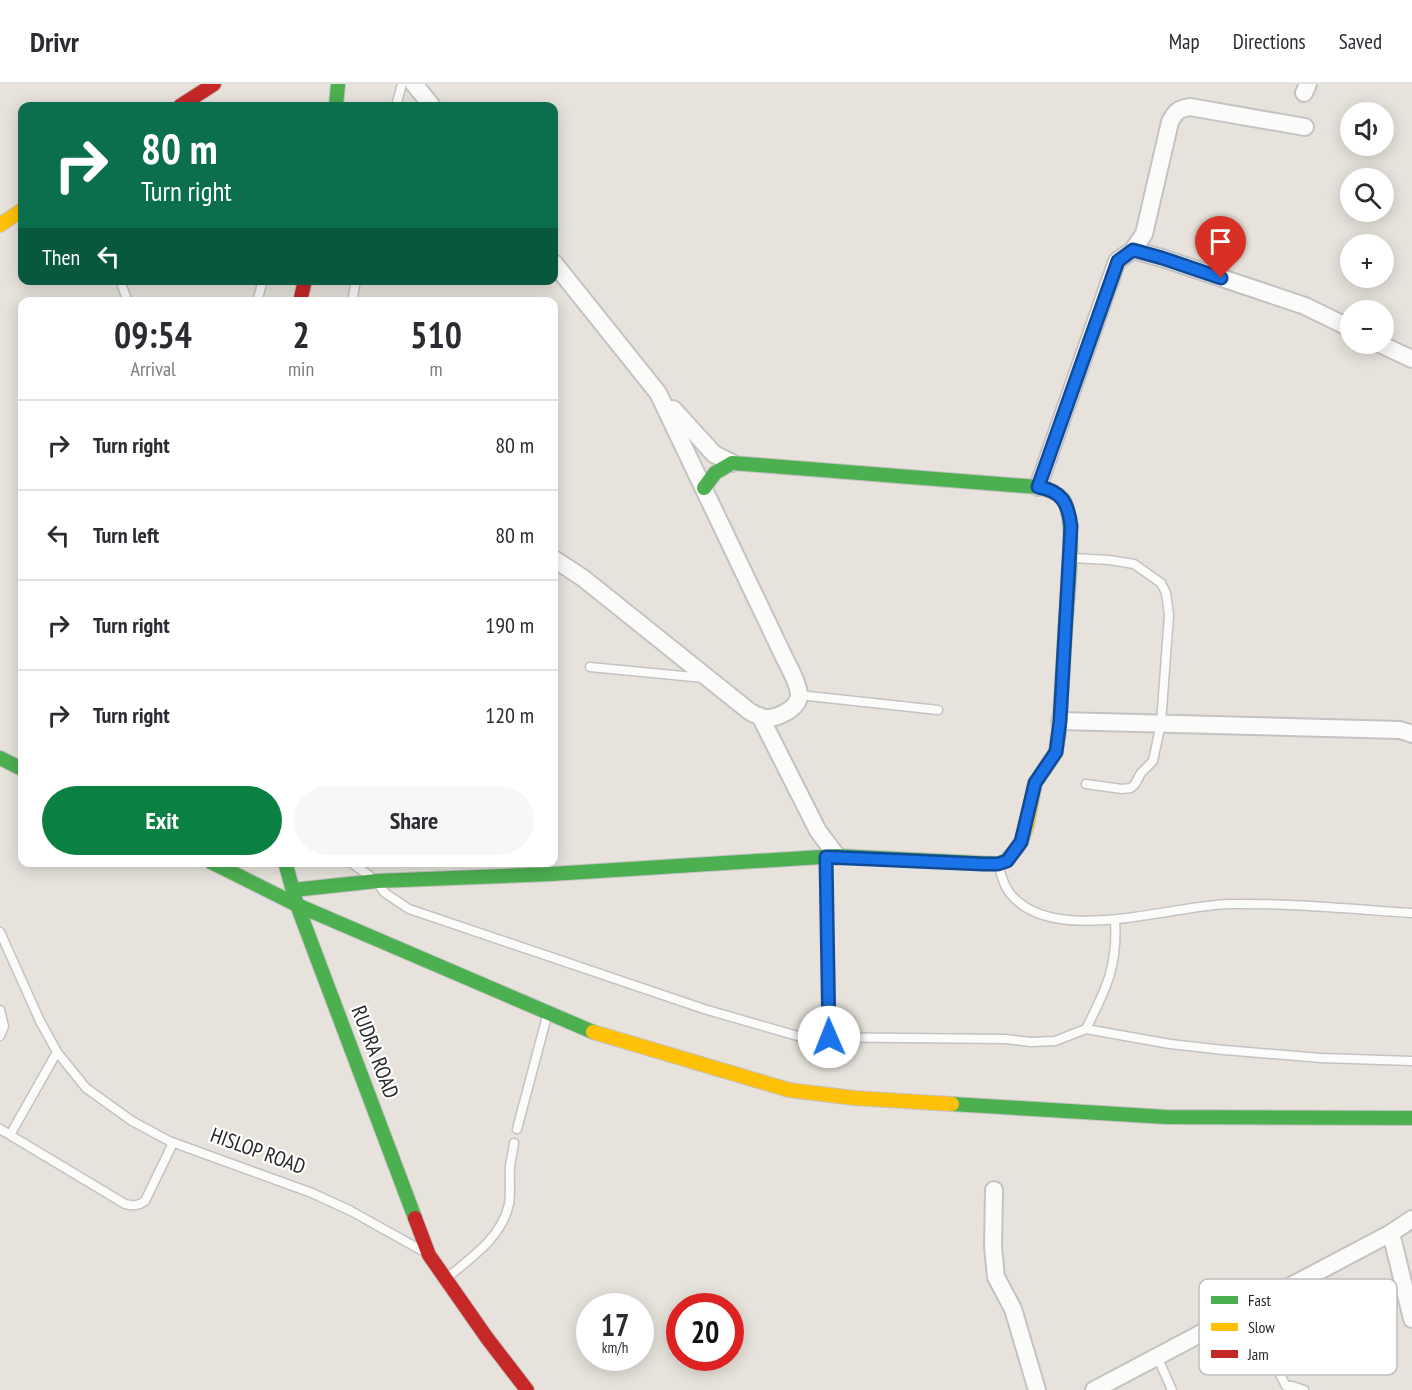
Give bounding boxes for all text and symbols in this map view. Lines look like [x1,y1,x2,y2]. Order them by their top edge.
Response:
text: Drivr [30,23,79,60]
text: Map [1169,28,1200,55]
text: Directions [1233,28,1306,55]
text: Saved [1339,28,1382,55]
map controls [1340,102,1394,354]
button: sound [1340,102,1394,156]
text: 80 m [141,121,218,176]
icon: right [42,126,120,204]
button: search [1340,168,1394,222]
text: Turn right [141,174,232,208]
pin [1195,216,1246,278]
icon: arrive [1204,225,1237,258]
button: + [1340,234,1394,288]
icon: left [92,240,125,273]
text: Then [42,243,80,271]
button: − [1340,300,1394,354]
text: 09:54 [114,311,192,358]
text: 2 [292,311,310,358]
text: 510 [410,311,462,358]
text: Arrival [130,356,176,382]
text: min [288,356,314,382]
text: m [430,356,443,382]
icon: right [42,429,75,462]
text: Turn right [93,431,170,459]
text: 80 m [495,431,534,459]
icon: left [42,519,75,552]
text: Turn left [93,521,159,549]
text: 80 m [495,521,534,549]
icon: right [42,609,75,642]
text: Turn right [93,611,170,639]
text: 190 m [485,611,534,639]
icon: right [42,699,75,732]
text: Turn right [93,701,170,729]
text: 120 m [485,701,534,729]
button: Exit [42,786,282,855]
button: Share [294,786,534,855]
street label: RUDRA ROAD [346,1002,405,1102]
position arrow [797,1005,861,1069]
street label: HISLOP ROAD [207,1121,309,1180]
legend [1199,1279,1397,1375]
text: Fast [1248,1290,1271,1310]
speed limit sign: 20 [666,1293,744,1371]
text: 17 [601,1305,629,1344]
text: Slow [1248,1317,1275,1337]
text: km/h [602,1338,628,1357]
text: Jam [1247,1344,1269,1364]

